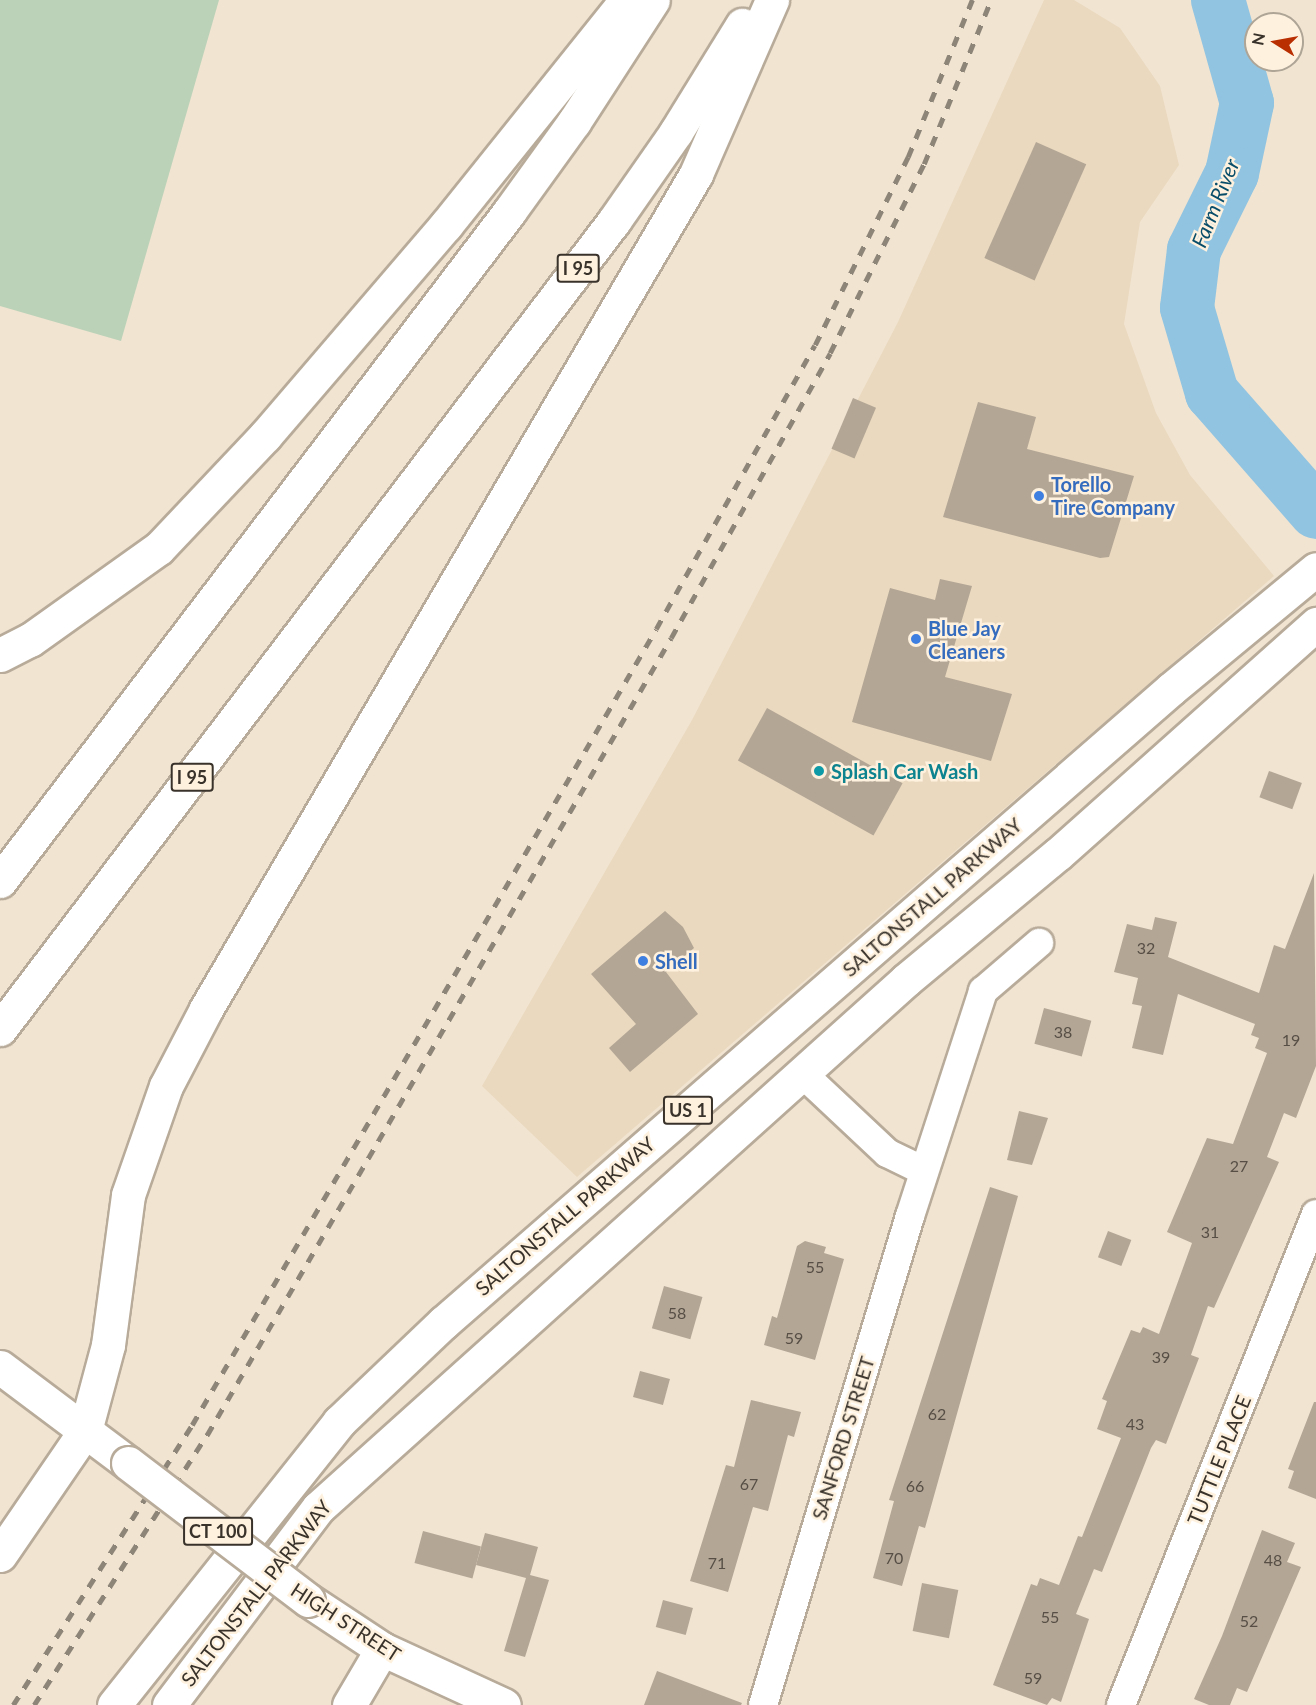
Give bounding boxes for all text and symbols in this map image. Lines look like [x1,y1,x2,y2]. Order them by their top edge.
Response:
north arrow [1244,12,1304,72]
text: N [1247,31,1268,47]
water label: Farm River [1186,155,1244,251]
road number: I 95 [556,253,600,283]
place label: Torello Tire Company [1051,472,1175,519]
marker: Torello Tire Company [1032,489,1046,503]
place label: Blue Jay Cleaners [928,616,1005,663]
marker: Blue Jay Cleaners [909,632,923,646]
place label: Splash Car Wash [831,759,979,783]
road number: I 95 [170,762,214,792]
marker: Splash Car Wash [812,764,826,778]
street label: SALTONSTALL PARKWAY [837,812,1027,982]
house number: 32 [1137,938,1155,958]
place label: Shell [655,949,698,973]
marker: Shell [636,954,650,968]
house number: 38 [1054,1022,1072,1042]
house number: 19 [1282,1030,1300,1050]
road number: US 1 [662,1095,714,1125]
street label: SALTONSTALL PARKWAY [470,1131,660,1301]
house number: 27 [1230,1156,1248,1176]
house number: 31 [1201,1222,1219,1242]
house number: 55 [806,1257,824,1277]
house number: 58 [668,1303,686,1323]
house number: 59 [785,1328,803,1348]
house number: 39 [1152,1347,1170,1367]
street label: SANFORD STREET [807,1353,879,1523]
street label: TUTTLE PLACE [1182,1392,1256,1528]
house number: 62 [928,1404,946,1424]
house number: 43 [1126,1414,1144,1434]
house number: 67 [740,1474,758,1494]
house number: 66 [906,1476,924,1496]
street label: SALTONSTALL PARKWAY [176,1495,336,1691]
road number: CT 100 [182,1516,254,1546]
house number: 70 [885,1548,903,1568]
house number: 48 [1264,1550,1282,1570]
house number: 71 [708,1553,726,1573]
street label: HIGH STREET [287,1578,405,1666]
house number: 55 [1041,1607,1059,1627]
house number: 52 [1240,1611,1258,1631]
house number: 59 [1024,1668,1042,1688]

